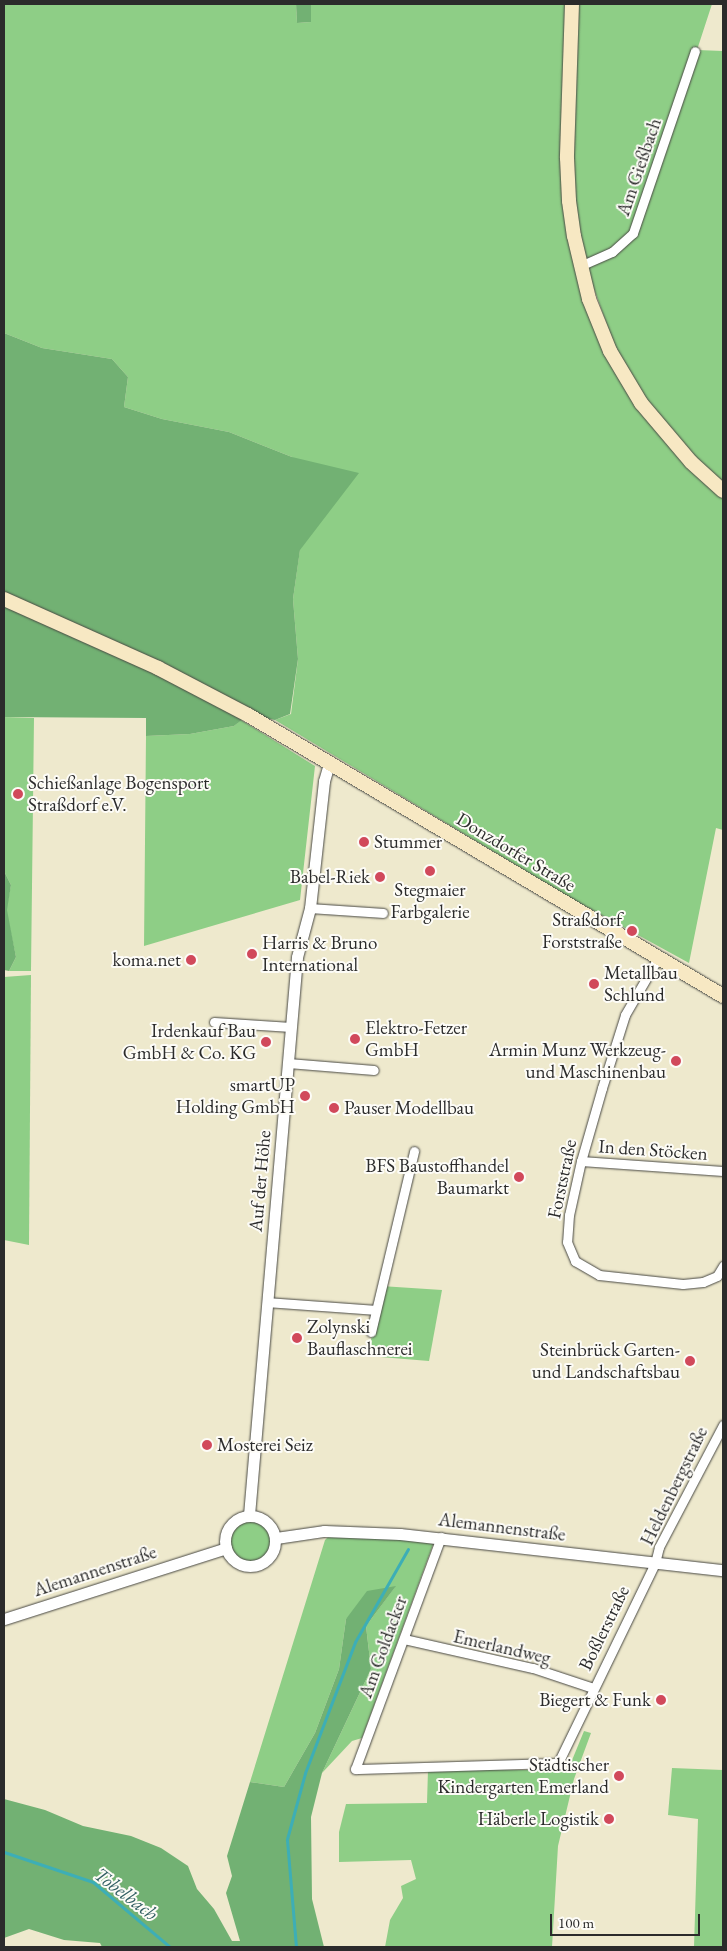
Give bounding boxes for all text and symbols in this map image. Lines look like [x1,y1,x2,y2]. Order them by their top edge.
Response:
street label: Am Gießbach [612,115,666,219]
place label: Schießanlage Bogensport Straßdorf e.V. [28,772,209,816]
marker: Schießanlage Bogensport Straßdorf e.V. [12,788,24,800]
street label: Donzdorfer Straße [452,807,580,897]
place label: Stummer [374,831,442,853]
marker: Stummer [358,836,370,848]
marker: Stegmaier Farbgalerie [424,865,436,877]
place label: Babel-Riek [290,866,370,888]
marker: Babel-Riek [374,871,386,883]
place label: Stegmaier Farbgalerie [390,879,470,923]
place label: Straßdorf Forststraße [542,909,622,953]
marker: Straßdorf Forststraße [626,925,638,937]
place label: Harris & Bruno International [262,932,377,976]
marker: Harris & Bruno International [246,948,258,960]
place label: koma.net [113,949,181,971]
marker: koma.net [185,954,197,966]
place label: Metallbau Schlund [604,962,678,1006]
marker: Metallbau Schlund [588,978,600,990]
place label: Elektro-Fetzer GmbH [365,1017,467,1061]
place label: Irdenkauf Bau GmbH & Co. KG [123,1020,256,1064]
marker: Elektro-Fetzer GmbH [349,1033,361,1045]
marker: Irdenkauf Bau GmbH & Co. KG [260,1036,272,1048]
place label: Armin Munz Werkzeug- und Maschinenbau [489,1039,666,1083]
marker: Armin Munz Werkzeug- und Maschinenbau [670,1055,682,1067]
place label: smartUP Holding GmbH [176,1074,295,1118]
marker: smartUP Holding GmbH [299,1090,311,1102]
place label: Pauser Modellbau [344,1097,474,1119]
marker: Pauser Modellbau [328,1102,340,1114]
street label: Auf der Höhe [244,1129,276,1233]
street label: In den Stöcken [598,1135,708,1165]
street label: Forststraße [543,1137,581,1221]
place label: BFS Baustoffhandel Baumarkt [365,1155,509,1199]
marker: BFS Baustoffhandel Baumarkt [513,1171,525,1183]
place label: Zolynski Bauflaschnerei [307,1316,412,1360]
marker: Zolynski Bauflaschnerei [291,1332,303,1344]
place label: Steinbrück Garten- und Landschaftsbau [532,1339,680,1383]
marker: Steinbrück Garten- und Landschaftsbau [684,1355,696,1367]
street label: Heldenbergstraße [635,1423,713,1549]
place label: Mosterei Seiz [217,1434,313,1456]
marker: Mosterei Seiz [201,1439,213,1451]
street label: Alemannenstraße [437,1508,567,1546]
street label: Alemannenstraße [31,1540,159,1602]
street label: Boßlerstraße [574,1582,634,1674]
street label: Am Goldacker [354,1593,412,1701]
street label: Emerlandweg [451,1625,553,1669]
place label: Biegert & Funk [539,1689,651,1711]
marker: Biegert & Funk [655,1694,667,1706]
place label: Städtischer Kindergarten Emerland [438,1754,609,1798]
marker: Städtischer Kindergarten Emerland [613,1770,625,1782]
place label: Häberle Logistik [478,1808,599,1830]
marker: Häberle Logistik [603,1813,615,1825]
water label: Tobelbach [89,1862,163,1926]
scale bar [552,1904,702,1936]
text: 100 m [558,1913,594,1932]

